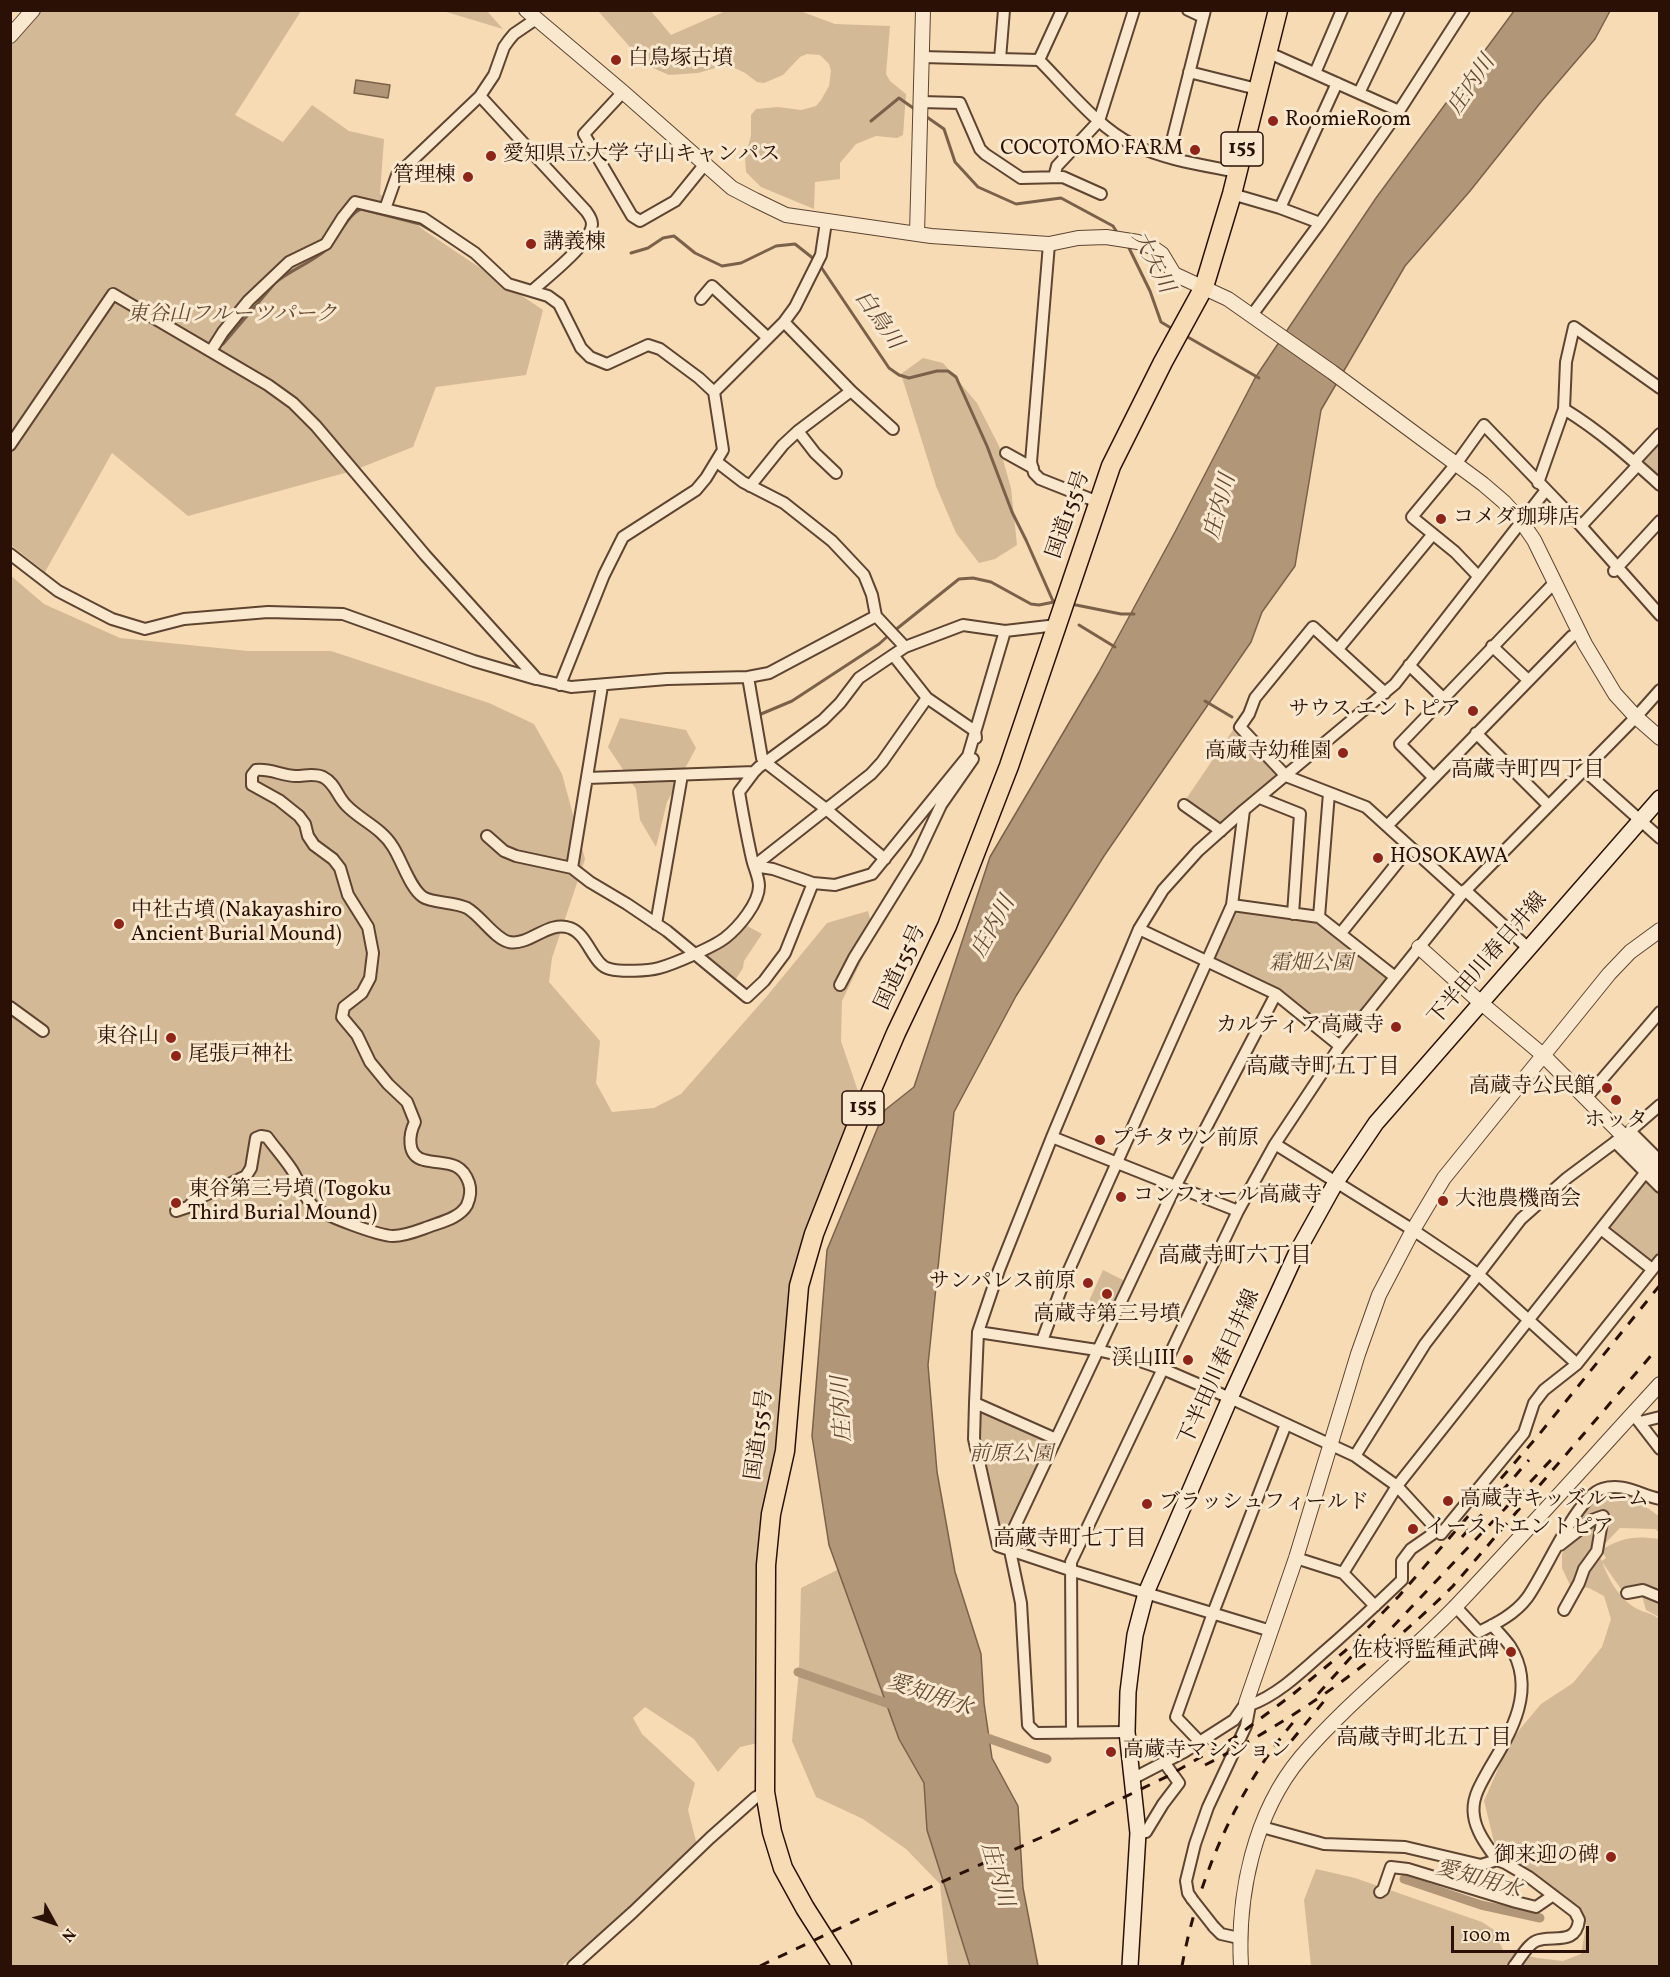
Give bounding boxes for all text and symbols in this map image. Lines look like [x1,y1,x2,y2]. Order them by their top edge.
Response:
place label: 白鳥塚古墳 [628,47,733,73]
water label: 庄内川 [1444,51,1502,121]
marker: 白鳥塚古墳 [609,53,623,67]
place label: RoomieRoom [1285,108,1411,134]
marker: RoomieRoom [1266,114,1280,128]
road number: 155 [1221,132,1263,166]
place label: COCOTOMO FARM [1000,137,1183,163]
place label: 愛知県立大学 守山キャンパス [503,143,780,169]
marker: COCOTOMO FARM [1188,143,1202,157]
marker: 愛知県立大学 守山キャンパス [484,149,498,163]
place label: 管理棟 [393,164,456,190]
marker: 管理棟 [461,170,475,184]
water label: 大矢川 [1124,228,1178,298]
place label: 講義棟 [543,231,606,257]
marker: 講義棟 [524,237,538,251]
water label: 白鳥川 [847,286,907,356]
park label: 東谷山フルーツパーク [127,303,337,329]
street label: 国道155号 [1043,468,1097,562]
water label: 庄内川 [1201,472,1243,542]
place label: コメダ珈琲店 [1453,506,1579,532]
marker: コメダ珈琲店 [1434,512,1448,526]
place label: サウス エントピア [1289,698,1461,724]
marker: サウス エントピア [1466,704,1480,718]
place label: 高蔵寺幼稚園 [1205,740,1331,766]
marker: 高蔵寺幼稚園 [1336,746,1350,760]
district label: 高蔵寺町四丁目 [1451,759,1605,785]
place label: HOSOKAWA [1390,845,1509,871]
marker: HOSOKAWA [1371,851,1385,865]
street label: 下半田川春日井線 [1424,888,1554,1032]
water label: 庄内川 [967,893,1023,963]
place label: 中社古墳 (Nakayashiro Ancient Burial Mound) [131,899,342,949]
marker: 中社古墳 (Nakayashiro Ancient Burial Mound) [112,917,126,931]
street label: 国道155号 [871,921,933,1015]
park label: 霜畑公園 [1269,952,1353,978]
place label: カルティア高蔵寺 [1216,1014,1384,1040]
marker: カルティア高蔵寺 [1389,1020,1403,1034]
place label: 東谷山 [96,1025,159,1051]
marker: 東谷山 [164,1031,178,1045]
place label: 尾張戸神社 [188,1043,293,1069]
marker: 尾張戸神社 [169,1049,183,1063]
district label: 高蔵寺町五丁目 [1246,1056,1400,1082]
place label: 高蔵寺公民館 [1469,1075,1595,1101]
marker: 高蔵寺公民館 [1600,1081,1614,1095]
road number: 155 [842,1091,884,1125]
marker: ホッタ [1609,1093,1623,1107]
place label: ホッタ [1585,1109,1647,1135]
place label: プチタウン前原 [1112,1127,1259,1153]
marker: プチタウン前原 [1093,1133,1107,1147]
place label: 東谷第三号墳 (Togoku Third Burial Mound) [188,1178,391,1228]
place label: コンフォール高蔵寺 [1133,1184,1322,1210]
place label: 大池農機商会 [1455,1188,1581,1214]
marker: コンフォール高蔵寺 [1114,1190,1128,1204]
marker: 大池農機商会 [1436,1194,1450,1208]
marker: 東谷第三号墳 (Togoku Third Burial Mound) [169,1196,183,1210]
district label: 高蔵寺町六丁目 [1158,1245,1312,1271]
place label: サンパレス前原 [929,1270,1076,1296]
marker: サンパレス前原 [1081,1276,1095,1290]
street label: 下半田川春日井線 [1175,1286,1267,1450]
marker: 高蔵寺第三号墳 [1100,1287,1114,1301]
place label: 高蔵寺第三号墳 [1034,1303,1180,1329]
place label: 渓山III [1112,1347,1176,1373]
marker: 渓山III [1181,1353,1195,1367]
water label: 庄内川 [829,1375,859,1443]
street label: 国道155号 [742,1388,780,1482]
park label: 前原公園 [969,1443,1053,1469]
place label: 高蔵寺キッズルーム [1460,1488,1649,1514]
place label: ブラッシュフィールド [1159,1491,1369,1517]
marker: 高蔵寺キッズルーム [1441,1494,1455,1508]
marker: ブラッシュフィールド [1140,1497,1154,1511]
place label: イーストエントピア [1425,1516,1614,1542]
marker: イーストエントピア [1406,1522,1420,1536]
district label: 高蔵寺町七丁目 [993,1528,1147,1554]
place label: 佐枝将監種武碑 [1352,1639,1499,1665]
marker: 佐枝将監種武碑 [1504,1645,1518,1659]
water label: 愛知用水 [883,1670,975,1724]
district label: 高蔵寺町北五丁目 [1336,1727,1512,1753]
place label: 高蔵寺マンション [1123,1739,1291,1765]
marker: 高蔵寺マンション [1104,1745,1118,1759]
water label: 庄内川 [973,1840,1017,1910]
place label: 御来迎の碑 [1494,1844,1599,1870]
marker: 御来迎の碑 [1604,1850,1618,1864]
water label: 愛知用水 [1432,1856,1524,1906]
north arrow [24,1893,84,1953]
scale bar [1454,1914,1592,1952]
text: N [56,1923,80,1946]
text: 100 m [1462,1924,1511,1949]

